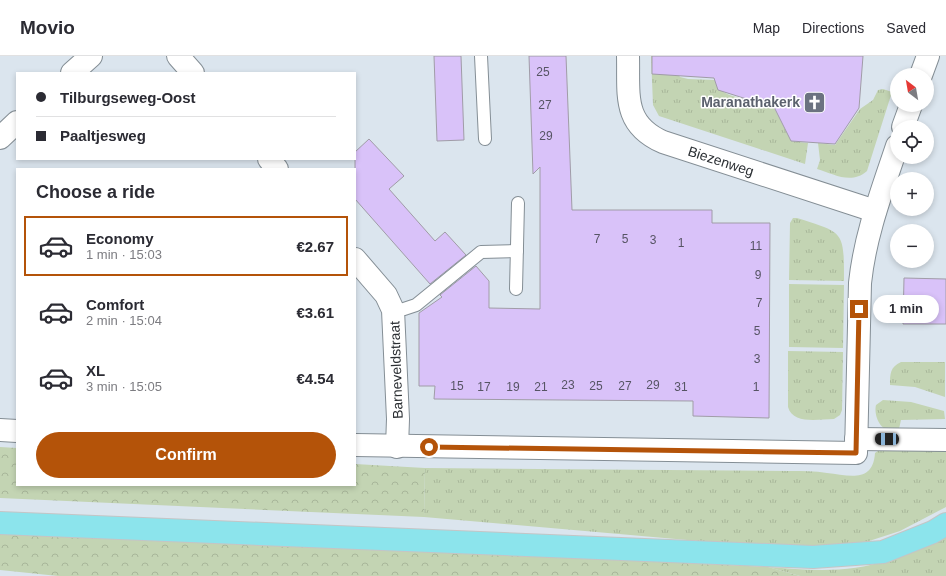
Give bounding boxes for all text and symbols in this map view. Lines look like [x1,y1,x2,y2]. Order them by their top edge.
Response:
text: Movio [20,17,75,38]
text: Map [753,20,780,36]
text: Directions [802,20,864,36]
text: Saved [886,20,926,36]
house number: 25 [536,65,550,79]
north arrow [890,68,934,112]
map controls [890,68,934,268]
text: Tilburgseweg-Oost [60,89,196,106]
church icon: Maranathakerk [802,89,828,115]
place label: Maranathakerk [701,94,800,110]
house number: 27 [538,98,552,112]
button: locate [890,120,934,164]
text: Paaltjesweg [60,127,146,144]
house number: 29 [539,129,553,143]
street label: Biezenweg [686,143,756,179]
button: + [890,172,934,216]
text: Choose a ride [36,182,155,202]
button: − [890,224,934,268]
icon: car [38,228,74,264]
text: Economy [86,230,154,247]
house number: 7 [594,232,601,246]
house number: 5 [622,232,629,246]
house number: 3 [650,233,657,247]
house number: 1 [678,236,685,250]
text: €2.67 [296,238,334,255]
house number: 11 [750,239,763,253]
text: 1 min · 15:03 [86,247,162,262]
house number: 9 [755,268,762,282]
icon: car [38,294,74,330]
callout: 1 min [873,295,939,323]
text: Comfort [86,296,144,313]
house number: 7 [756,296,763,310]
route end [850,300,868,318]
text: 1 min [889,301,923,316]
text: €3.61 [296,304,334,321]
text: 2 min · 15:04 [86,313,162,328]
street label: Barneveldstraat [386,321,406,419]
house number: 5 [754,324,761,338]
house number: 3 [754,352,761,366]
icon: car [38,360,74,396]
text: XL [86,362,105,379]
text: €4.54 [296,370,334,387]
house number: 23 [561,378,575,392]
house number: 29 [646,378,660,392]
text: 3 min · 15:05 [86,379,162,394]
house number: 15 [450,379,464,393]
house number: 25 [589,379,603,393]
house number: 27 [618,379,632,393]
house number: 17 [477,380,491,394]
house number: 19 [506,380,520,394]
house number: 21 [534,380,548,394]
house number: 31 [674,380,688,394]
house number: 1 [753,380,760,394]
button: Confirm [36,432,336,478]
car [875,433,899,445]
route start [420,438,438,456]

